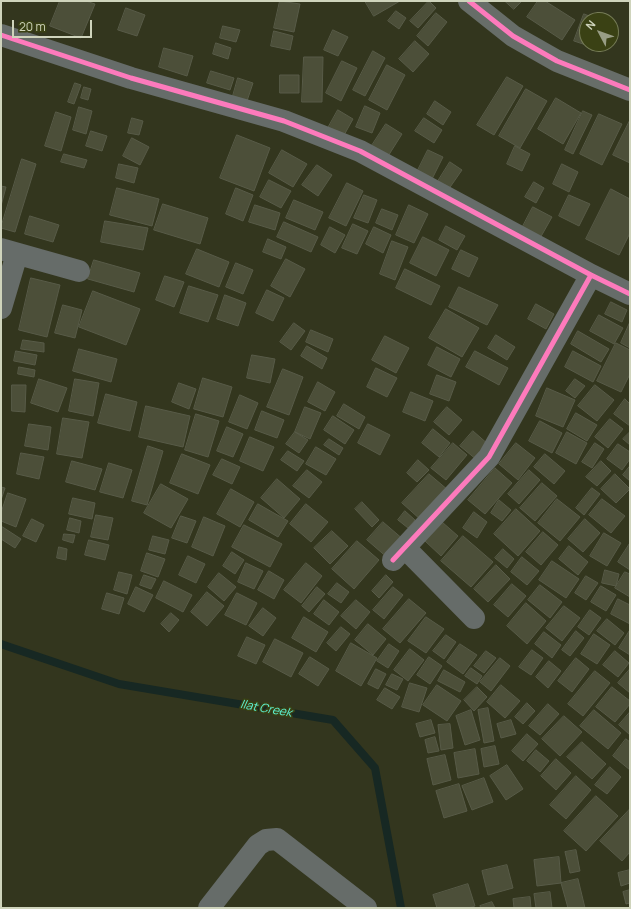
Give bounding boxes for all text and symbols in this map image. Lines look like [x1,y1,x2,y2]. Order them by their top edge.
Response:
scale bar [14,12,94,38]
north arrow [579,12,619,52]
text: N [582,17,599,32]
text: 20 m [19,18,46,35]
water label: Ilat Creek [239,697,293,721]

